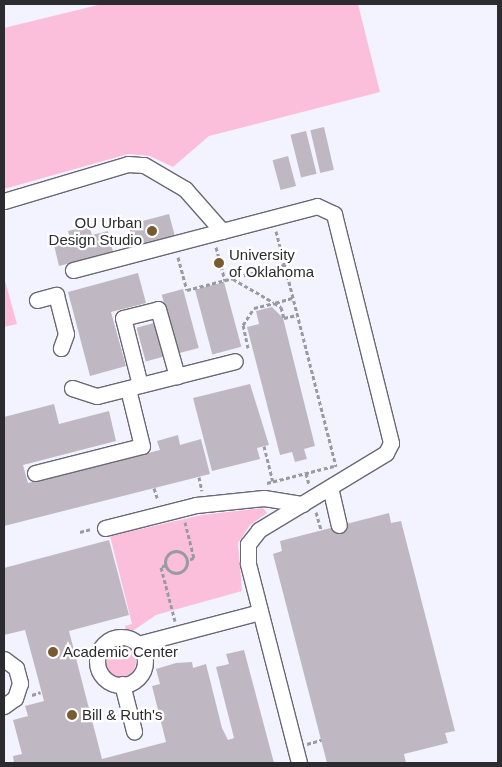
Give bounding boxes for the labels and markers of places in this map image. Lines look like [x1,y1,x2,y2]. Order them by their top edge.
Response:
place label: OU Urban Design Studio [49,213,142,248]
marker: OU Urban Design Studio [146,225,158,237]
place label: University of Oklahoma [229,245,314,280]
marker: University of Oklahoma [213,257,225,269]
place label: Academic Center [63,643,178,661]
marker: Academic Center [47,646,59,658]
place label: Bill & Ruth's [82,706,162,724]
marker: Bill & Ruth's [66,709,78,721]

